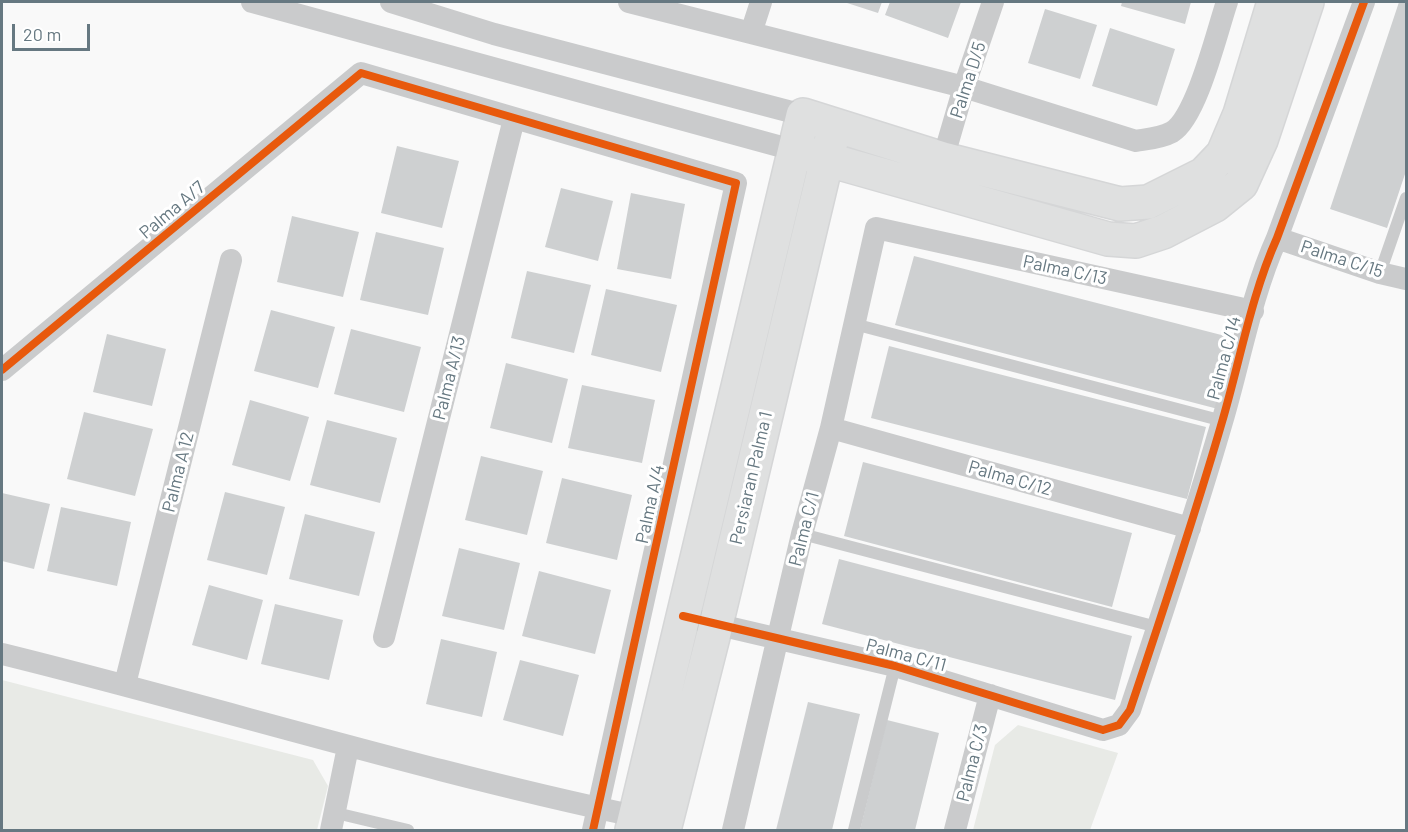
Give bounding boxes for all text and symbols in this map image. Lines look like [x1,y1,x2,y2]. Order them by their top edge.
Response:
scale bar [15,12,93,50]
text: 20 m [23,23,61,45]
street label: Palma D/5 [945,39,991,121]
street label: Palma A/7 [135,176,209,244]
street label: Palma C/15 [1298,236,1386,282]
street label: Palma C/13 [1021,251,1109,289]
street label: Palma C/14 [1202,314,1246,402]
street label: Palma A/13 [428,334,470,422]
street label: Persiaran Palma 1 [725,409,777,547]
street label: Palma A 12 [158,430,198,514]
street label: Palma C/12 [966,456,1054,500]
street label: Palma A/4 [631,463,669,545]
street label: Palma C/1 [784,489,824,569]
street label: Palma C/11 [863,634,949,676]
street label: Palma C/3 [952,722,992,804]

